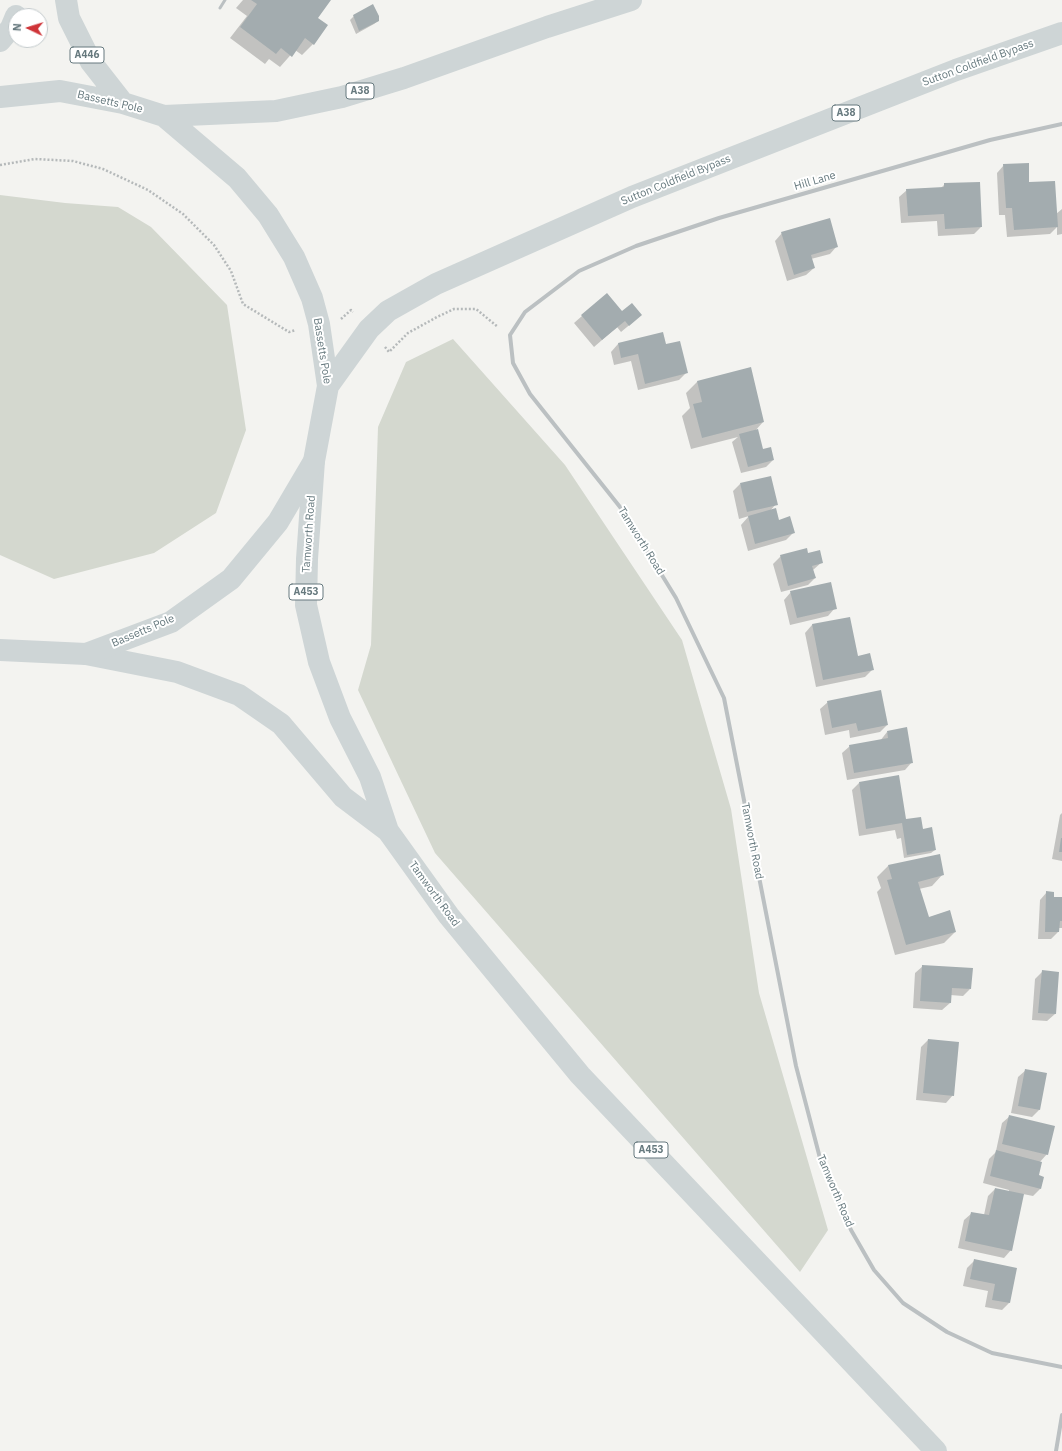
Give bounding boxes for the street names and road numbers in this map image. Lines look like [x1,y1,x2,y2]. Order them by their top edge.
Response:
street label: Sutton Coldfield Bypass [921,37,1035,89]
road number: A446 [70,47,104,63]
road number: A38 [346,83,374,99]
street label: Bassetts Pole [76,88,144,116]
road number: A38 [832,105,860,121]
street label: Sutton Coldfield Bypass [619,152,733,208]
street label: Hill Lane [793,169,837,193]
street label: Bassetts Pole [310,317,334,385]
street label: Tamworth Road [300,495,318,573]
street label: Tamworth Road [615,505,667,577]
road number: A453 [289,584,323,600]
street label: Bassetts Pole [110,612,176,650]
street label: Tamworth Road [738,802,766,880]
street label: Tamworth Road [406,859,462,929]
road number: A453 [634,1142,668,1158]
street label: Tamworth Road [814,1153,856,1229]

